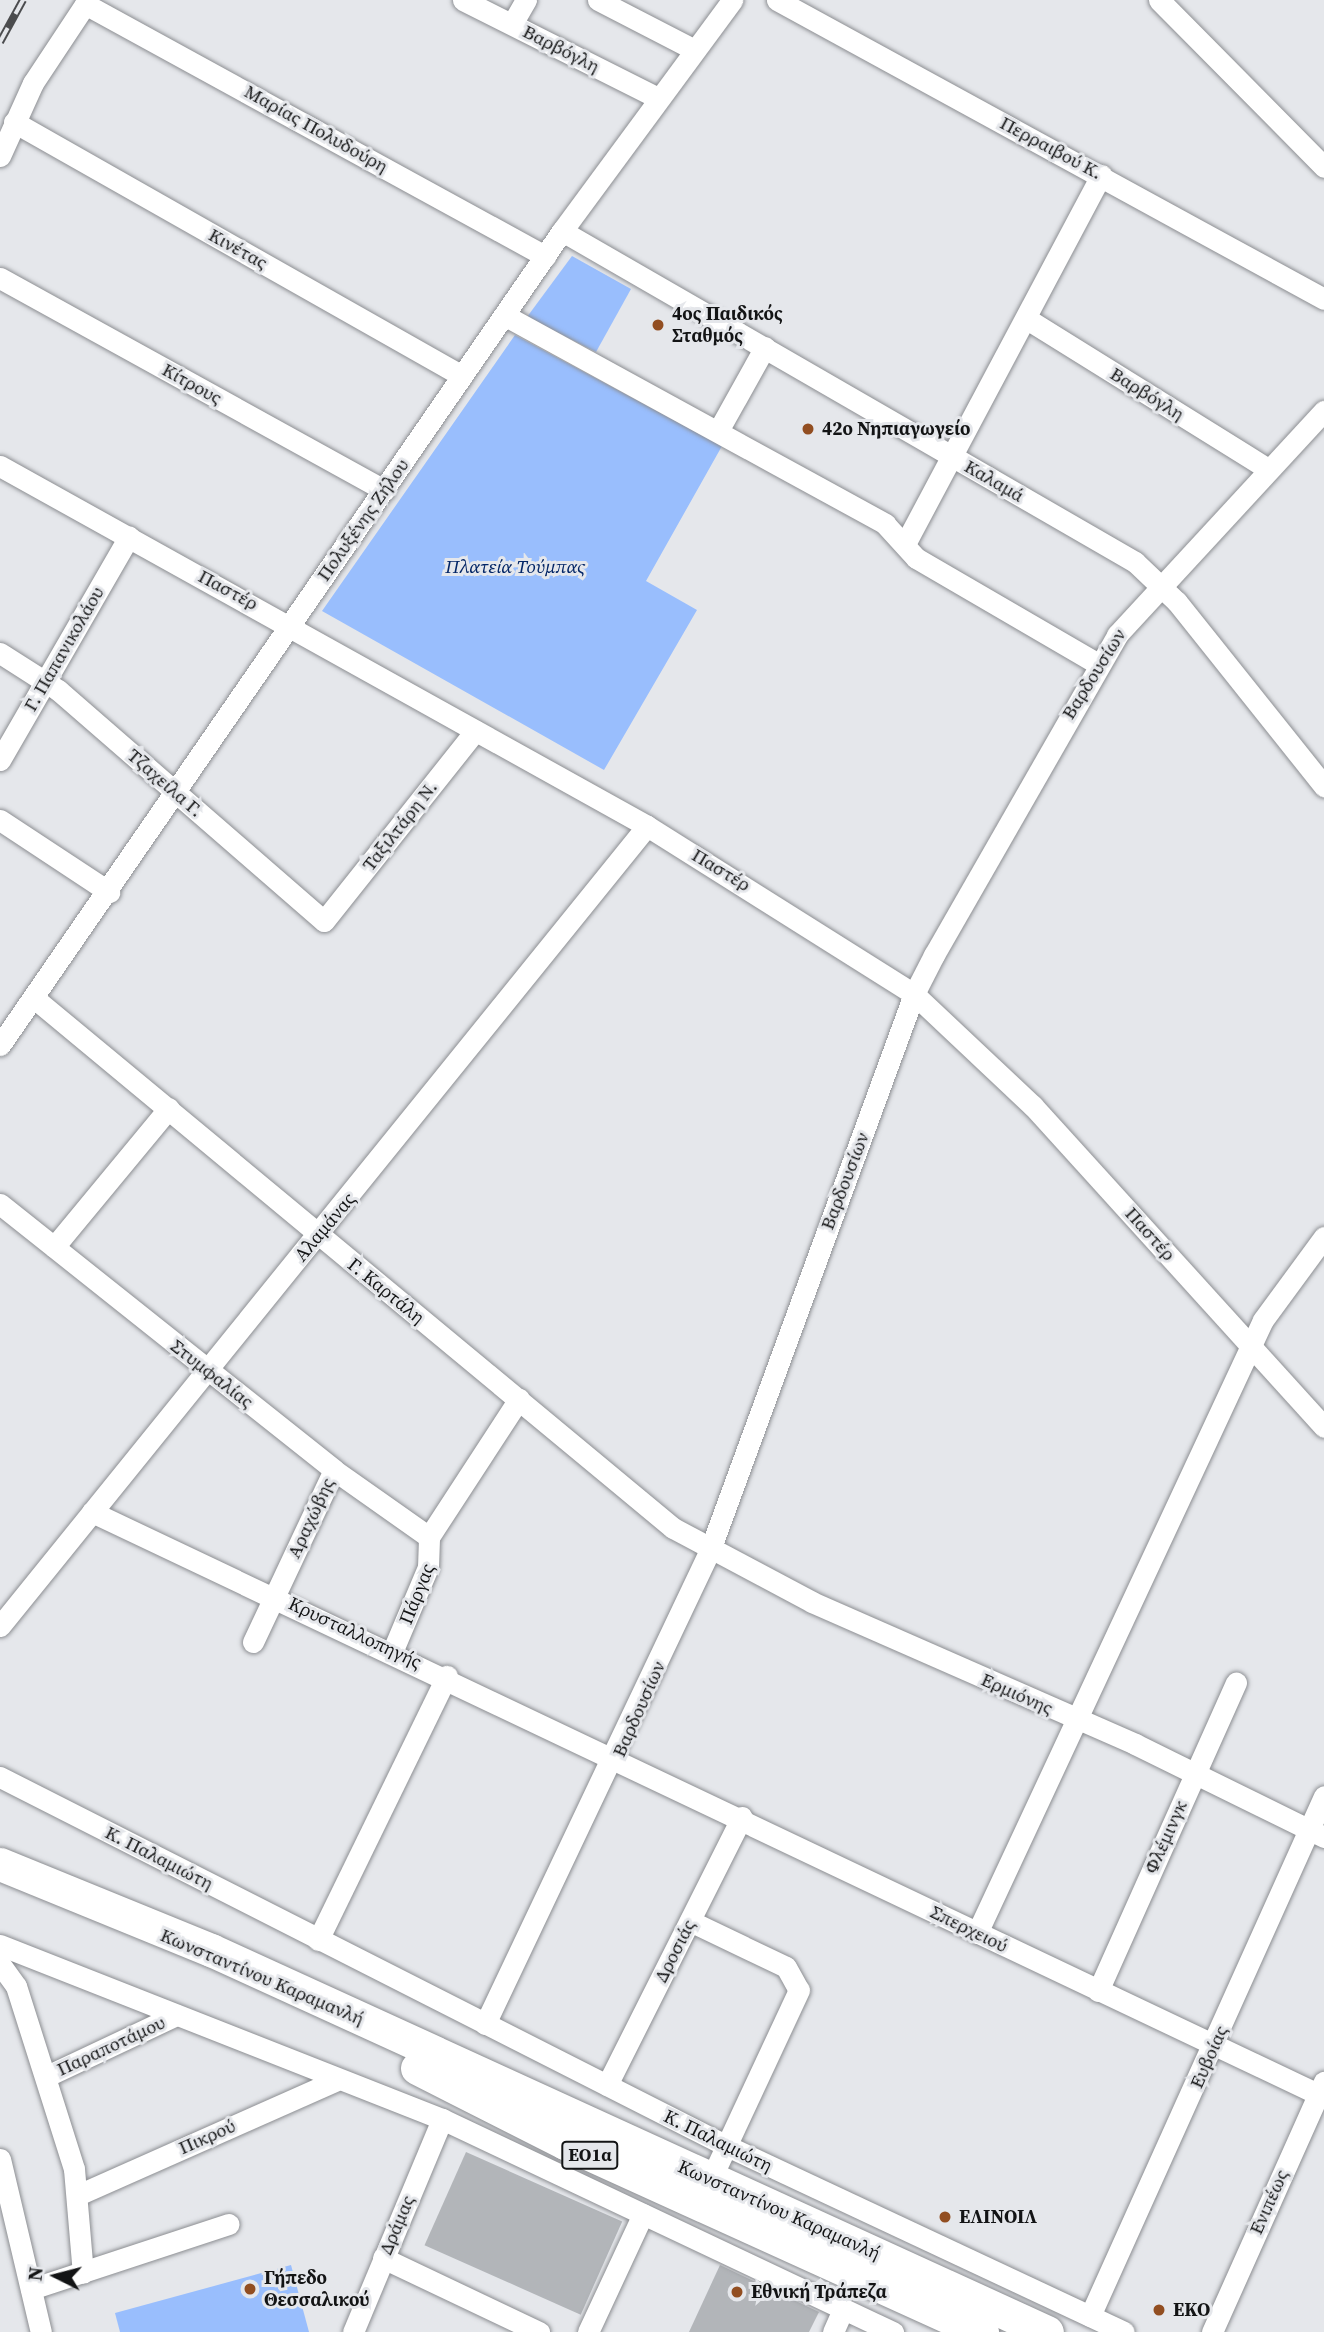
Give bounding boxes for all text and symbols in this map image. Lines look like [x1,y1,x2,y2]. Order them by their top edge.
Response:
street label: Βαρβόγλη [519,20,603,78]
street label: Μαρίας Πολυδούρη [240,80,392,178]
street label: Περραιβού Κ. [996,112,1106,184]
street label: Κινέτας [205,224,271,274]
place label: 4ος Παιδικός Σταθμός [672,303,783,347]
marker: 4ος Παιδικός Σταθμός [650,317,666,333]
street label: Κίτρους [158,358,226,410]
street label: Βαρβόγλη [1106,362,1188,426]
place label: 42ο Νηπιαγωγείο [822,418,970,440]
marker: 42ο Νηπιαγωγείο [800,421,816,437]
street label: Πολυξένης Ζήλου [312,454,414,586]
street label: Καλαμά [960,455,1028,507]
park label: Πλατεία Τούμπας [445,556,585,578]
street label: Παστέρ [194,565,262,615]
street label: Γ. Παπανικολάου [19,583,109,715]
street label: Βαρδουσίων [1057,624,1131,724]
street label: Τζαχείλα Γ. [123,744,207,822]
street label: Ταξιλτάρη Ν. [358,776,442,876]
street label: Παστέρ [688,844,754,896]
street label: Βαρδουσίων [816,1129,874,1233]
street label: Αλαμάνας [290,1188,360,1266]
street label: Παστέρ [1120,1203,1180,1265]
street label: Γ. Καρτάλη [343,1253,429,1329]
street label: Στυμφαλίας [166,1335,258,1413]
street label: Αραχώβης [282,1474,340,1562]
street label: Πάργας [395,1560,439,1628]
street label: Κρυσταλλοπηγής [285,1592,425,1674]
street label: Βαρδουσίων [608,1657,670,1761]
street label: Ερμιόνης [977,1668,1057,1720]
street label: Φλέμινγκ [1140,1797,1192,1877]
street label: Κ. Παλαμιώτη [101,1821,217,1895]
street label: Σπερχειού [927,1901,1011,1957]
street label: Δροσιάς [650,1916,700,1986]
street label: Κωνσταντίνου Καραμανλή [157,1924,367,2030]
street label: Παραποτάμου [53,2011,169,2081]
street label: Ευβοίας [1185,2022,1233,2092]
street label: Κ. Παλαμιώτη [660,2105,776,2177]
street label: Πικρού [175,2114,239,2160]
road number: ΕΟ1α [560,2140,620,2169]
street label: Κωνσταντίνου Καραμανλή [674,2155,884,2265]
street label: Ενιπέως [1245,2166,1293,2238]
street label: Δράμας [374,2192,420,2258]
place label: ΕΛΙΝΟΙΛ [959,2206,1037,2228]
marker: ΕΛΙΝΟΙΛ [937,2209,953,2225]
north arrow [21,2241,91,2311]
text: N [21,2266,49,2282]
place label: Γήπεδο Θεσσαλικού [264,2267,370,2311]
marker: Γήπεδο Θεσσαλικού [242,2281,258,2297]
place label: Εθνική Τράπεζα [751,2281,887,2303]
marker: Εθνική Τράπεζα [729,2284,745,2300]
place label: EKO [1173,2299,1210,2321]
marker: EKO [1151,2302,1167,2318]

